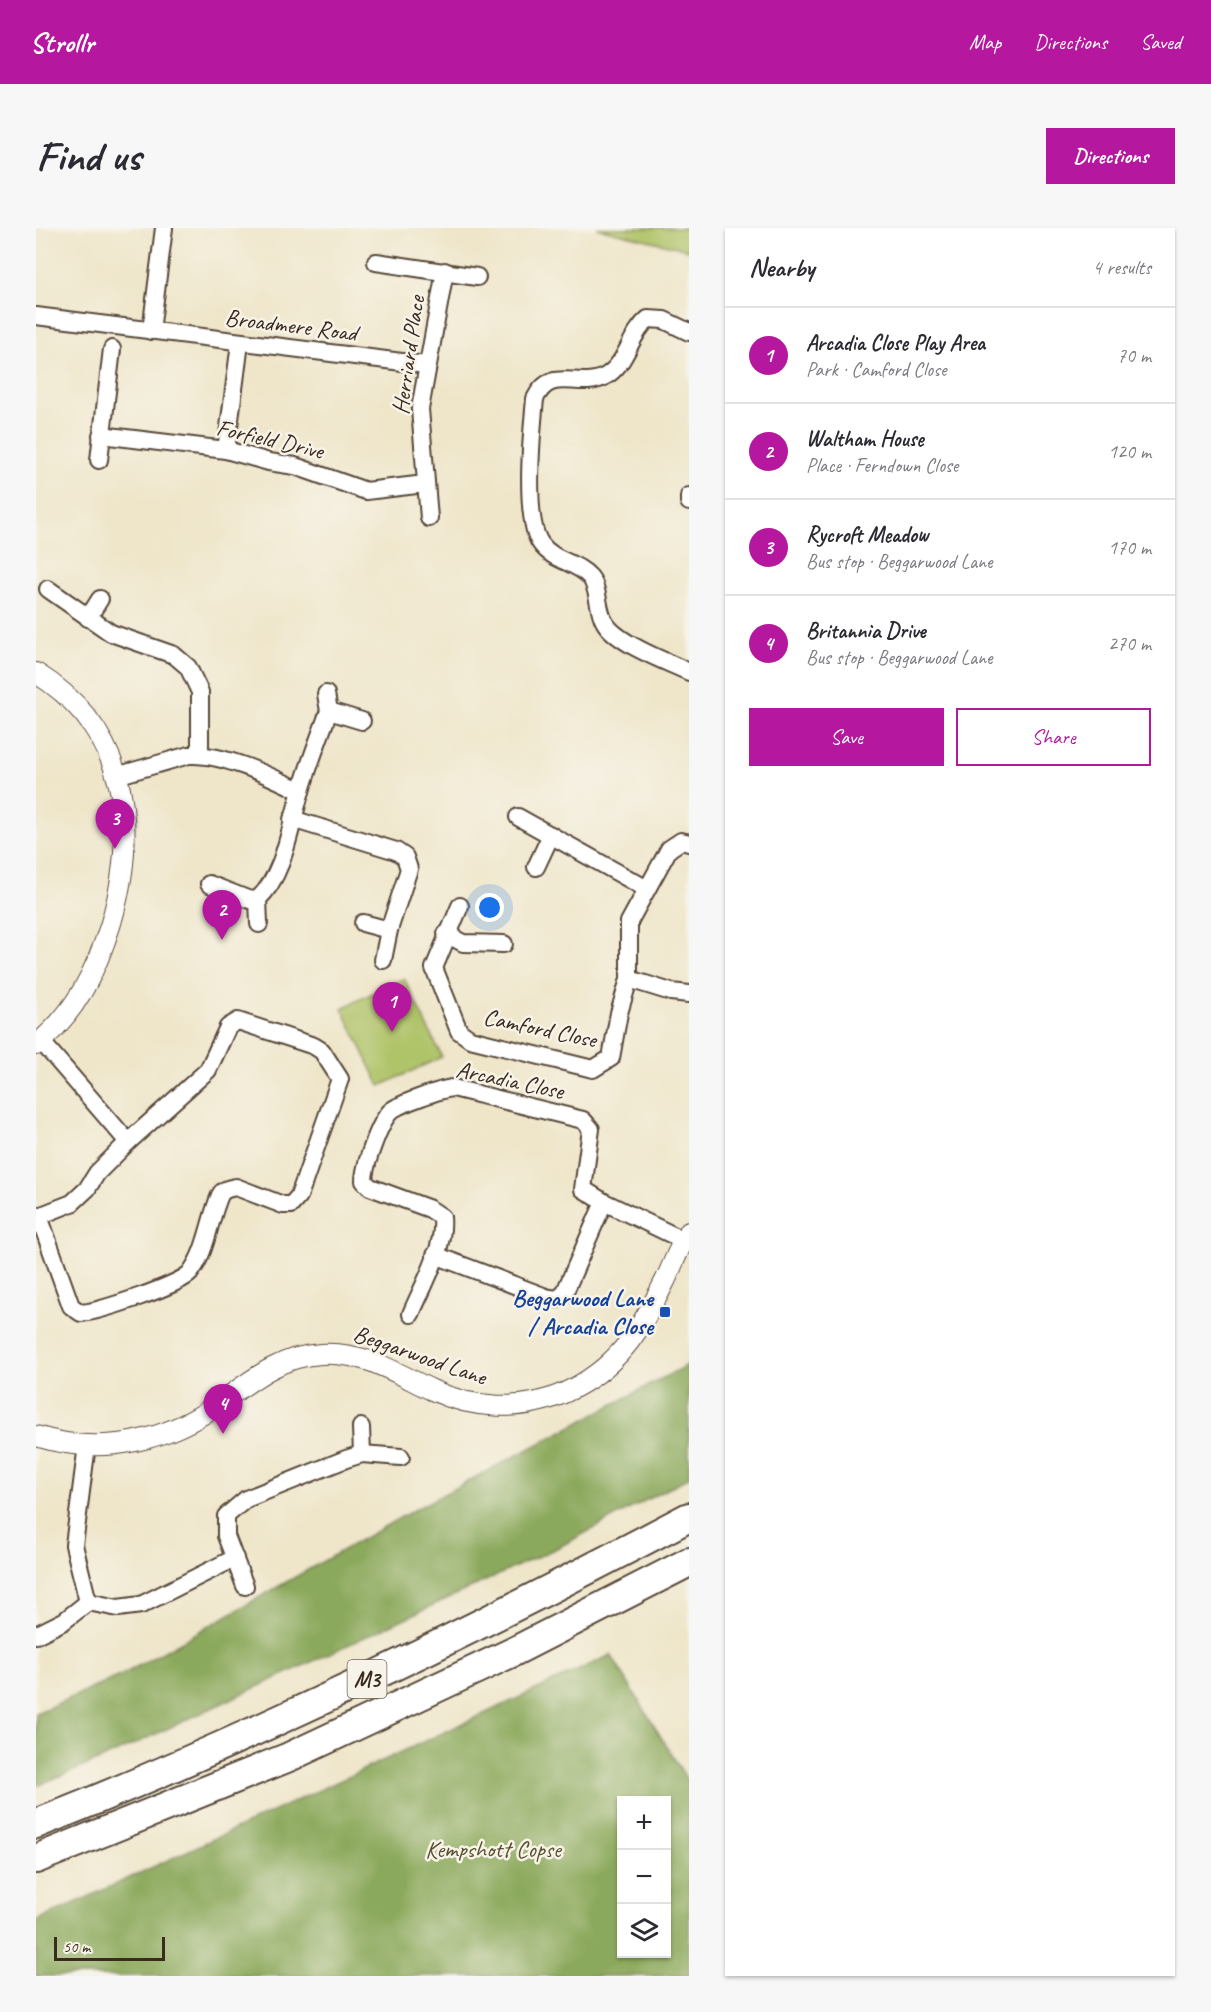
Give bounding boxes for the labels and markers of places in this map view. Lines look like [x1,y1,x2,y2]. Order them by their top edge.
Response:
pin: 3 [96,800,134,849]
pin: 2 [202,890,242,940]
pin: 1 [372,982,412,1032]
place label: Beggarwood Lane / Arcadia Close [512,1283,655,1341]
marker: Beggarwood Lane / Arcadia Close [658,1305,672,1319]
pin: 4 [204,1384,243,1434]

